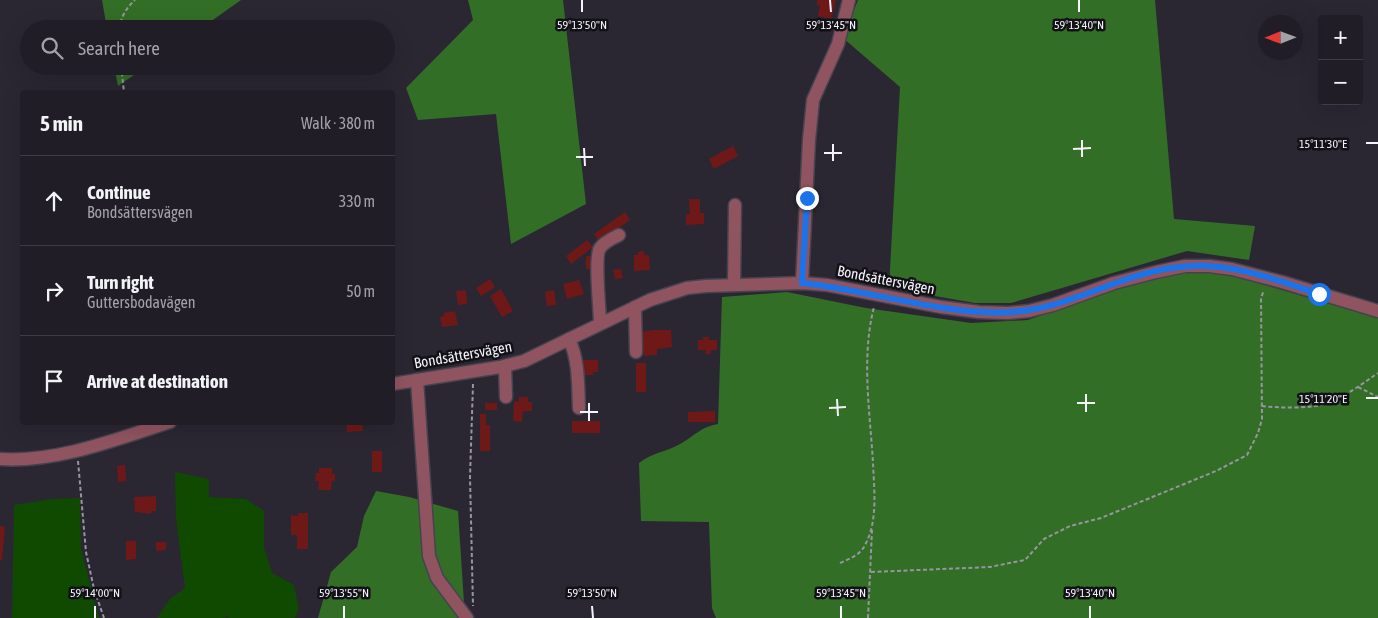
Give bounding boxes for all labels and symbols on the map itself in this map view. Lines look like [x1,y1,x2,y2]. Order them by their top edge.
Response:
north arrow [1258,15,1303,60]
text: 59°13'50"N [557,18,607,32]
text: 59°13'45"N [806,18,856,32]
text: 59°13'40"N [1054,18,1104,32]
text: 15°11'30"E [1299,137,1347,151]
route end [796,187,819,210]
street label: Bondsättersvägen [836,262,936,297]
route start [1308,283,1331,306]
street label: Bondsättersvägen [413,338,513,371]
text: 15°11'20"E [1299,392,1347,406]
text: 59°14'00"N [70,586,120,600]
text: 59°13'55"N [319,586,369,600]
text: 59°13'50"N [567,586,617,600]
text: 59°13'45"N [816,586,866,600]
text: 59°13'40"N [1065,586,1115,600]

